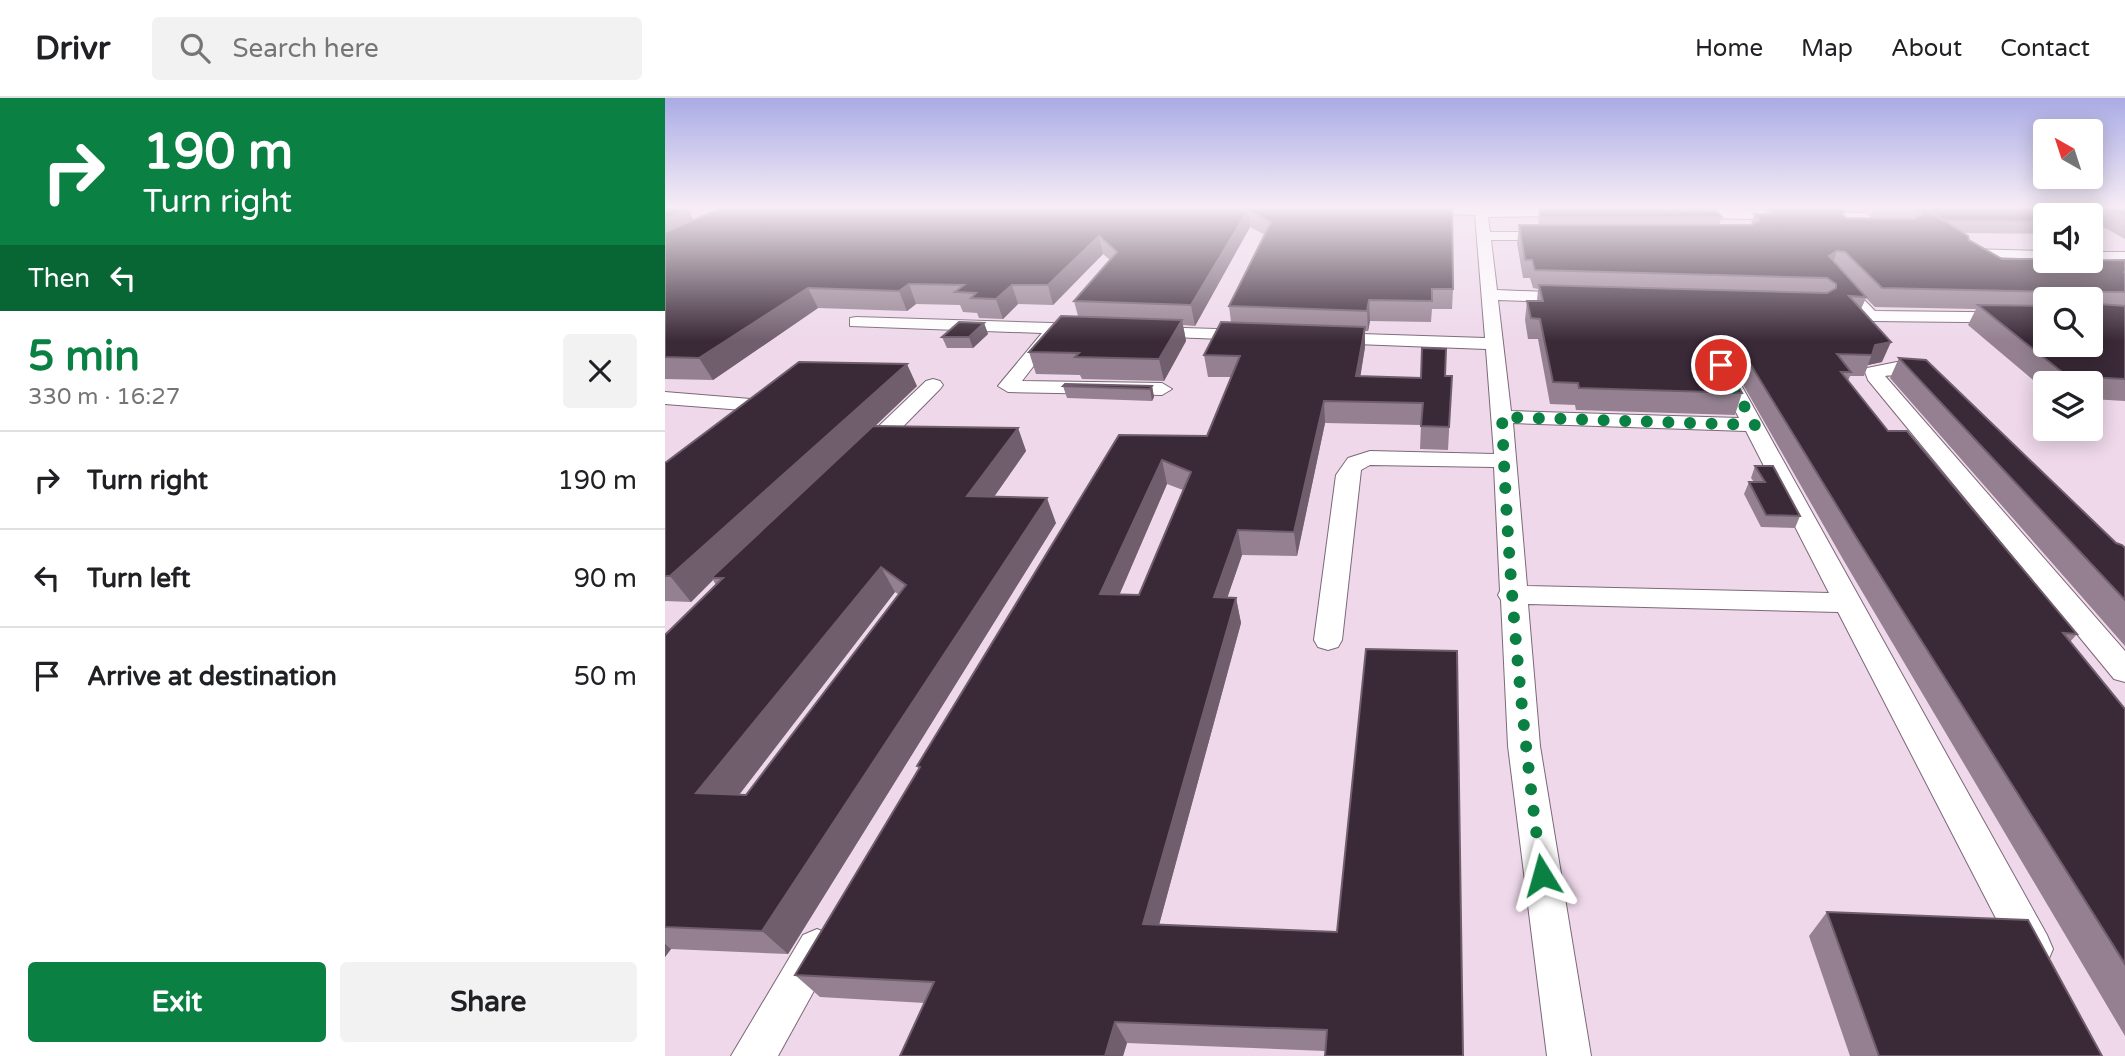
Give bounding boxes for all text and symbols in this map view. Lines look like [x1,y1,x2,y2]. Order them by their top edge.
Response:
search box [152,17,642,80]
text: Drivr [35,29,110,68]
icon: search [176,29,214,67]
text: Search here [232,33,379,64]
text: Home [1695,34,1763,63]
text: Map [1801,34,1853,63]
text: About [1891,34,1962,63]
text: Contact [2000,34,2090,63]
north arrow [2033,119,2103,189]
map controls [2033,119,2103,441]
text: 190 m [143,123,293,182]
icon: right [28,126,119,217]
text: Turn right [143,183,292,221]
button: sound [2033,203,2103,273]
icon: left [104,259,142,297]
text: Then [28,263,90,294]
button: search [2033,287,2103,357]
text: 5 min [28,331,140,382]
button: close [563,334,637,408]
pin [1691,335,1751,395]
icon: arrive [1702,346,1740,384]
button: layers [2033,371,2103,441]
text: 330 m · 16:27 [28,383,180,411]
icon: right [28,461,66,499]
text: Turn right [87,465,208,496]
text: 190 m [557,465,637,496]
icon: left [28,559,66,597]
text: Turn left [87,563,190,594]
text: 90 m [574,563,637,594]
icon: arrive [28,657,66,695]
text: Arrive at destination [87,661,337,692]
text: 50 m [574,661,637,692]
position arrow [1505,838,1579,912]
button: Exit [28,962,326,1042]
button: Share [340,962,637,1042]

